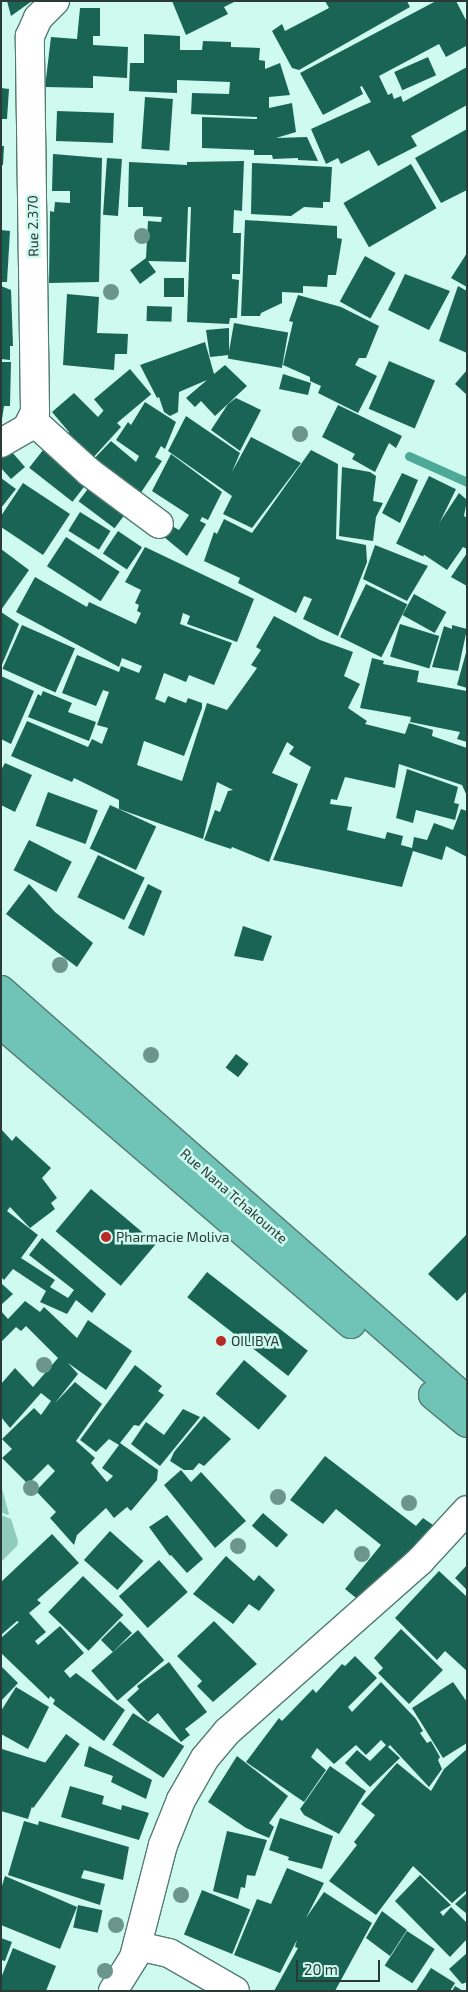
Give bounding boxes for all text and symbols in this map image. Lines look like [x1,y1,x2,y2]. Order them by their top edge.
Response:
street label: Rue 2.370 [24,195,42,257]
street label: Rue Nana Tchakounte [177,1145,291,1247]
place label: Pharmacie Moliva [116,1229,229,1245]
marker: Pharmacie Moliva [100,1231,112,1243]
place label: OILIBYA [231,1333,279,1349]
marker: OILIBYA [215,1335,227,1347]
scale bar [298,1950,382,1982]
text: 20 m [304,1960,338,1978]

